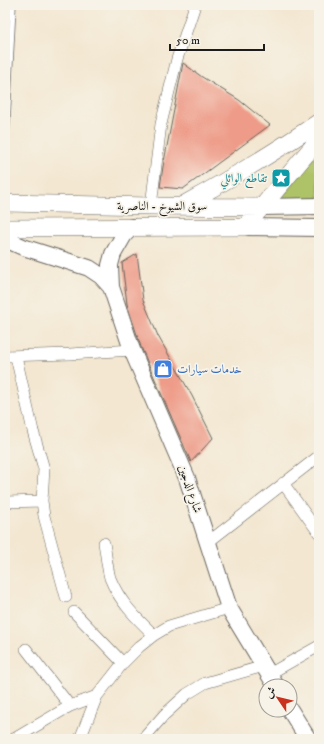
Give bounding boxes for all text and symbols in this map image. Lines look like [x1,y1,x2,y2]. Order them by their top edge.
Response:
scale bar [170,26,264,52]
text: 50 m [176,33,200,48]
place icon: تقاطع الوائلي [270,167,292,189]
place label: تقاطع الوائلي [220,171,268,190]
street label: سوق الشيوخ - الناصرية [117,199,207,217]
shop icon: خدمات سيارات [152,358,174,380]
place label: خدمات سيارات [177,362,242,377]
street label: شارع الدجين [172,463,205,516]
north arrow [258,678,298,718]
text: ش [262,684,280,701]

